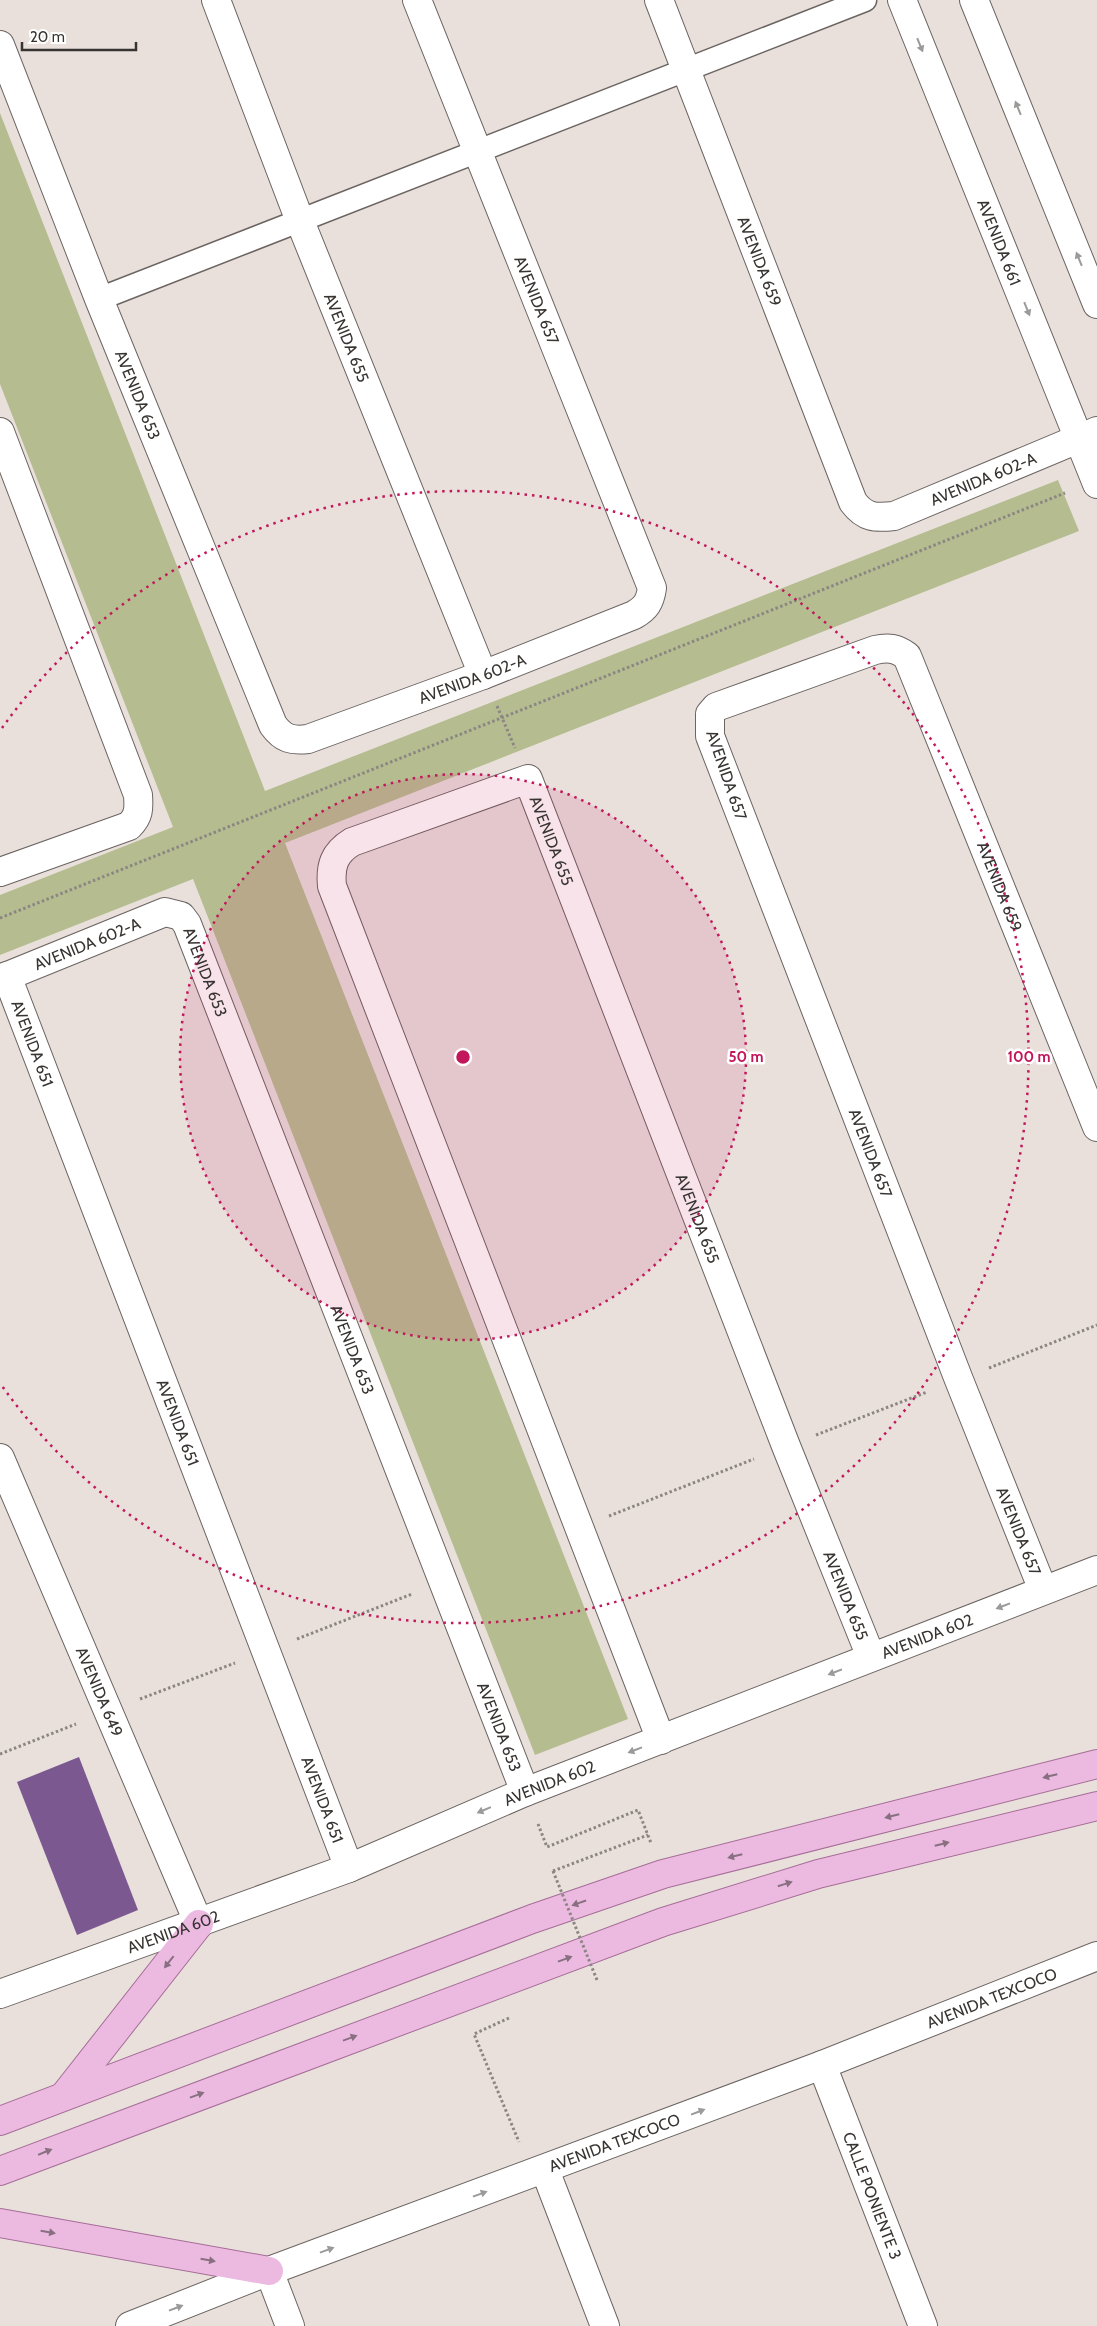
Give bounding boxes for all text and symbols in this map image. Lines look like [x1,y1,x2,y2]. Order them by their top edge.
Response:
scale bar [22,20,136,52]
text: 20 m [30,28,65,46]
one-way arrow [916,38,924,53]
one-way arrow [1014,100,1022,115]
street label: AVENIDA 661 [973,196,1025,288]
street label: AVENIDA 659 [734,214,785,309]
one-way arrow [1074,252,1082,266]
street label: AVENIDA 657 [510,253,563,347]
street label: AVENIDA 655 [320,290,373,385]
one-way arrow [1024,302,1031,317]
street label: AVENIDA 653 [111,348,164,442]
street label: AVENIDA 602-A [927,448,1039,510]
street label: AVENIDA 602-A [416,650,529,708]
street label: AVENIDA 657 [702,728,751,823]
street label: AVENIDA 655 [526,793,577,888]
street label: AVENIDA 659 [973,839,1026,934]
street label: AVENIDA 602-A [31,914,143,974]
street label: AVENIDA 653 [179,925,231,1020]
street label: AVENIDA 651 [7,998,57,1089]
centre of rings [454,1048,472,1066]
text: 50 m [728,1048,764,1066]
text: 100 m [1007,1048,1051,1066]
street label: AVENIDA 657 [845,1106,896,1200]
street label: AVENIDA 655 [672,1171,723,1266]
street label: AVENIDA 653 [326,1302,378,1397]
street label: AVENIDA 651 [153,1377,203,1468]
street label: AVENIDA 657 [992,1484,1045,1578]
street label: AVENIDA 655 [819,1548,872,1643]
one-way arrow [995,1603,1010,1610]
street label: AVENIDA 602 [879,1610,976,1663]
street label: AVENIDA 649 [72,1644,127,1739]
one-way arrow [828,1668,842,1676]
street label: AVENIDA 653 [473,1679,525,1774]
one-way arrow [627,1747,642,1754]
street label: AVENIDA 651 [297,1754,347,1846]
street label: AVENIDA 602 [501,1757,598,1810]
one-way arrow [1042,1772,1057,1780]
one-way arrow [477,1807,491,1815]
one-way arrow [885,1812,900,1820]
one-way arrow [935,1840,950,1848]
one-way arrow [727,1852,742,1860]
one-way arrow [778,1880,793,1888]
one-way arrow [572,1899,587,1907]
street label: AVENIDA 602 [125,1907,222,1957]
one-way arrow [163,1955,174,1968]
one-way arrow [557,1955,572,1962]
street label: AVENIDA TEXCOCO [924,1964,1060,2033]
one-way arrow [342,2034,357,2041]
one-way arrow [190,2091,205,2098]
one-way arrow [690,2108,705,2115]
street label: AVENIDA TEXCOCO [546,2110,683,2176]
street label: CALLE PONIENTE 3 [839,2129,905,2262]
one-way arrow [38,2148,52,2156]
one-way arrow [473,2190,488,2198]
one-way arrow [40,2228,56,2236]
one-way arrow [320,2246,335,2253]
one-way arrow [200,2257,216,2265]
one-way arrow [169,2304,184,2312]

